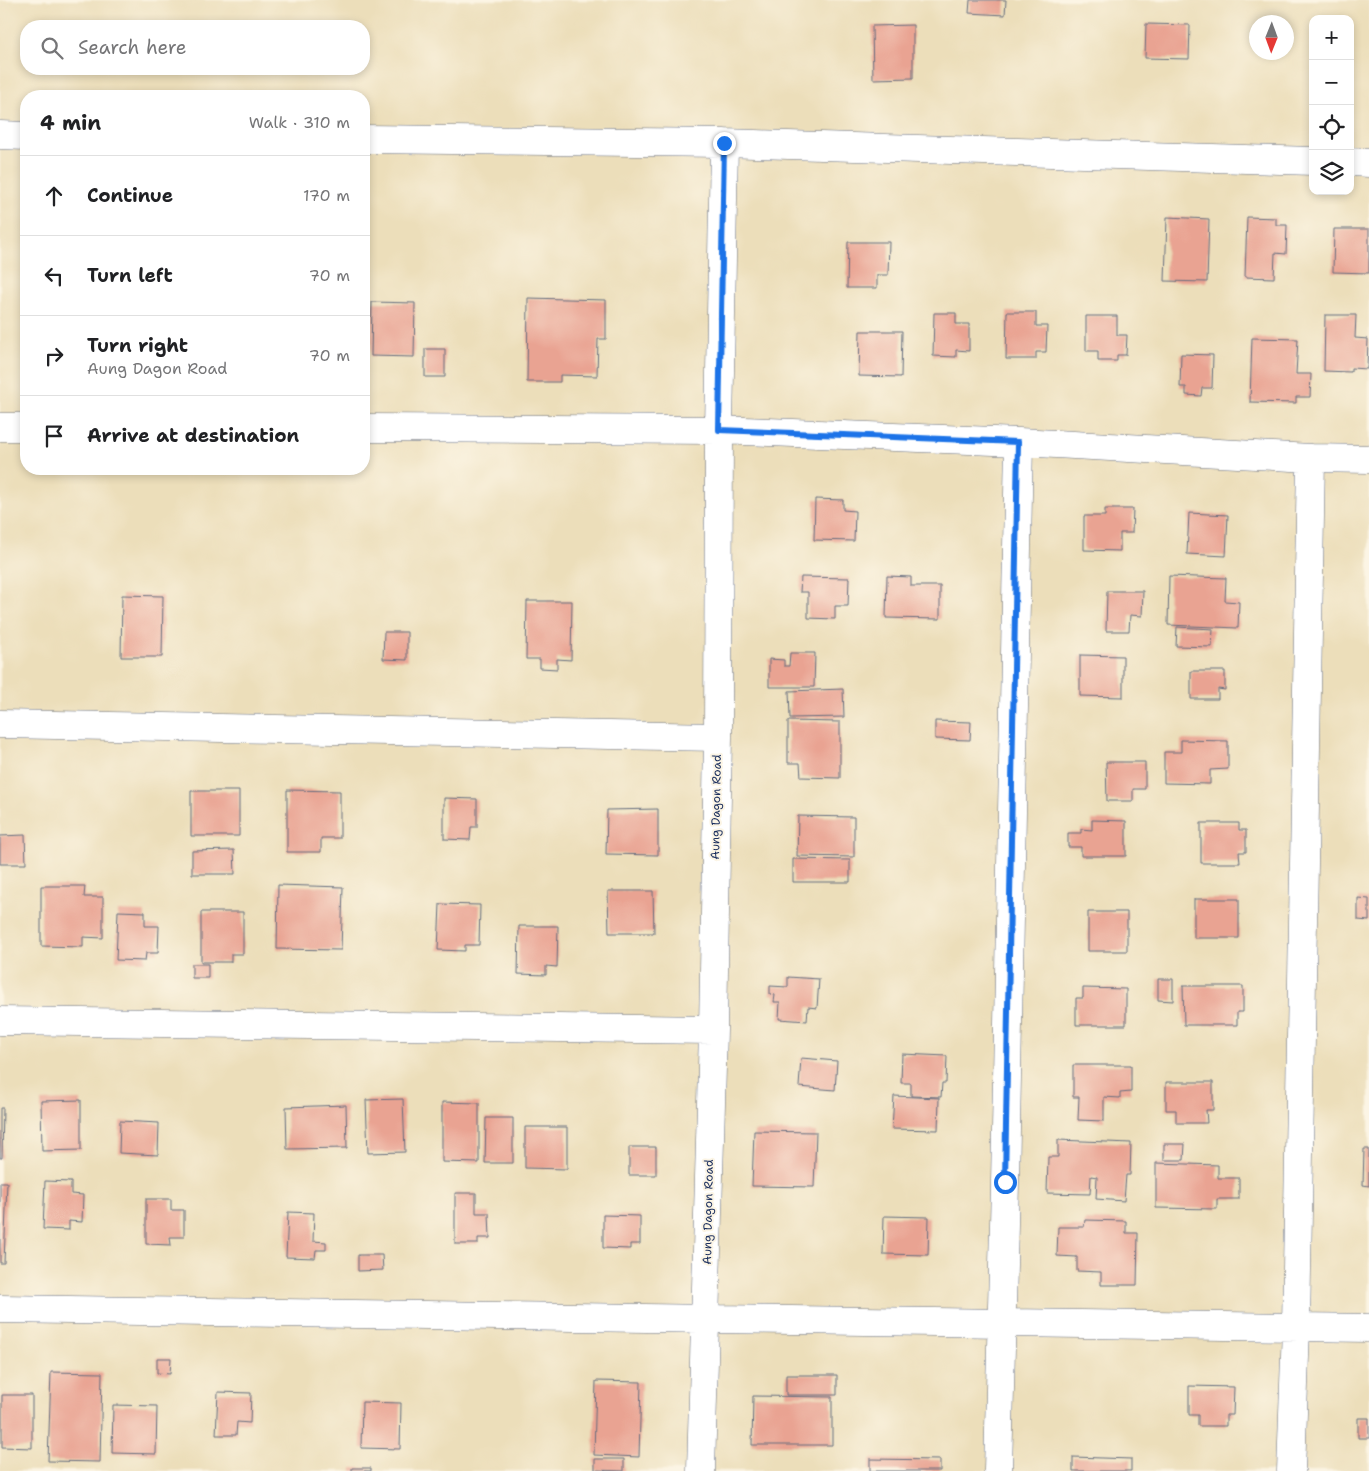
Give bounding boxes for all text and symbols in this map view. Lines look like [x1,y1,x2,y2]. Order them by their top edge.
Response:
north arrow [1249,15,1294,60]
map controls [1309,15,1354,195]
button: + [1309,15,1354,60]
search box [20,20,370,75]
icon: search [38,34,66,62]
text: Search here [78,35,187,60]
button: − [1309,60,1354,105]
button: locate [1309,105,1354,150]
text: 4 min [40,109,101,137]
text: Walk · 310 m [249,112,350,133]
route end [713,132,736,155]
button: layers [1309,150,1354,195]
icon: ahead [40,182,68,210]
text: Continue [87,183,173,208]
text: 170 m [303,185,350,206]
icon: left [40,262,68,290]
text: Turn left [87,263,173,288]
text: 70 m [309,265,350,286]
text: Turn right [87,333,188,358]
icon: right [40,342,68,370]
text: 70 m [309,345,350,366]
text: Aung Dagon Road [87,358,227,379]
icon: arrive [40,422,68,450]
text: Arrive at destination [87,423,299,448]
street label: Aung Dagon Road [707,754,725,860]
street label: Aung Dagon Road [699,1159,717,1265]
route start [994,1171,1017,1194]

